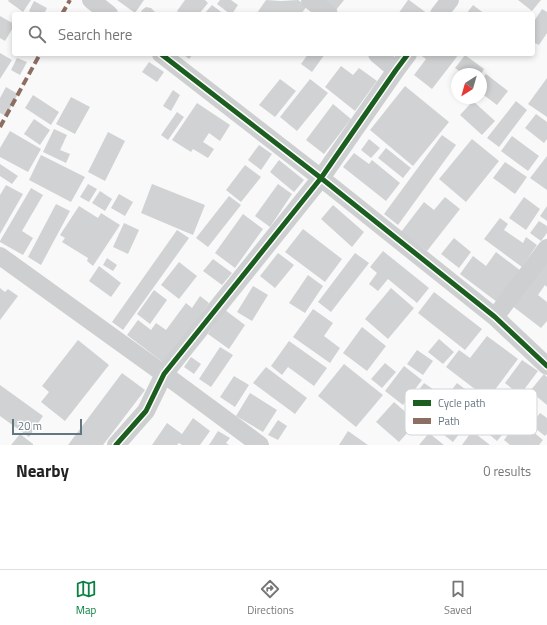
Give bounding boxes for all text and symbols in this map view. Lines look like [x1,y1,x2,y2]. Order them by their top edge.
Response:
search box [12,12,535,56]
icon: search [26,23,48,45]
text: Search here [58,23,132,46]
north arrow [451,68,487,104]
legend [405,389,537,435]
text: Cycle path [438,395,486,411]
text: Path [438,413,460,429]
scale bar [12,417,82,436]
text: 20 m [18,418,42,434]
text: Nearby [16,458,69,484]
text: 0 results [483,461,531,481]
tab: Map [75,578,97,618]
tab: Directions [247,578,294,618]
tab: Saved [444,578,472,618]

